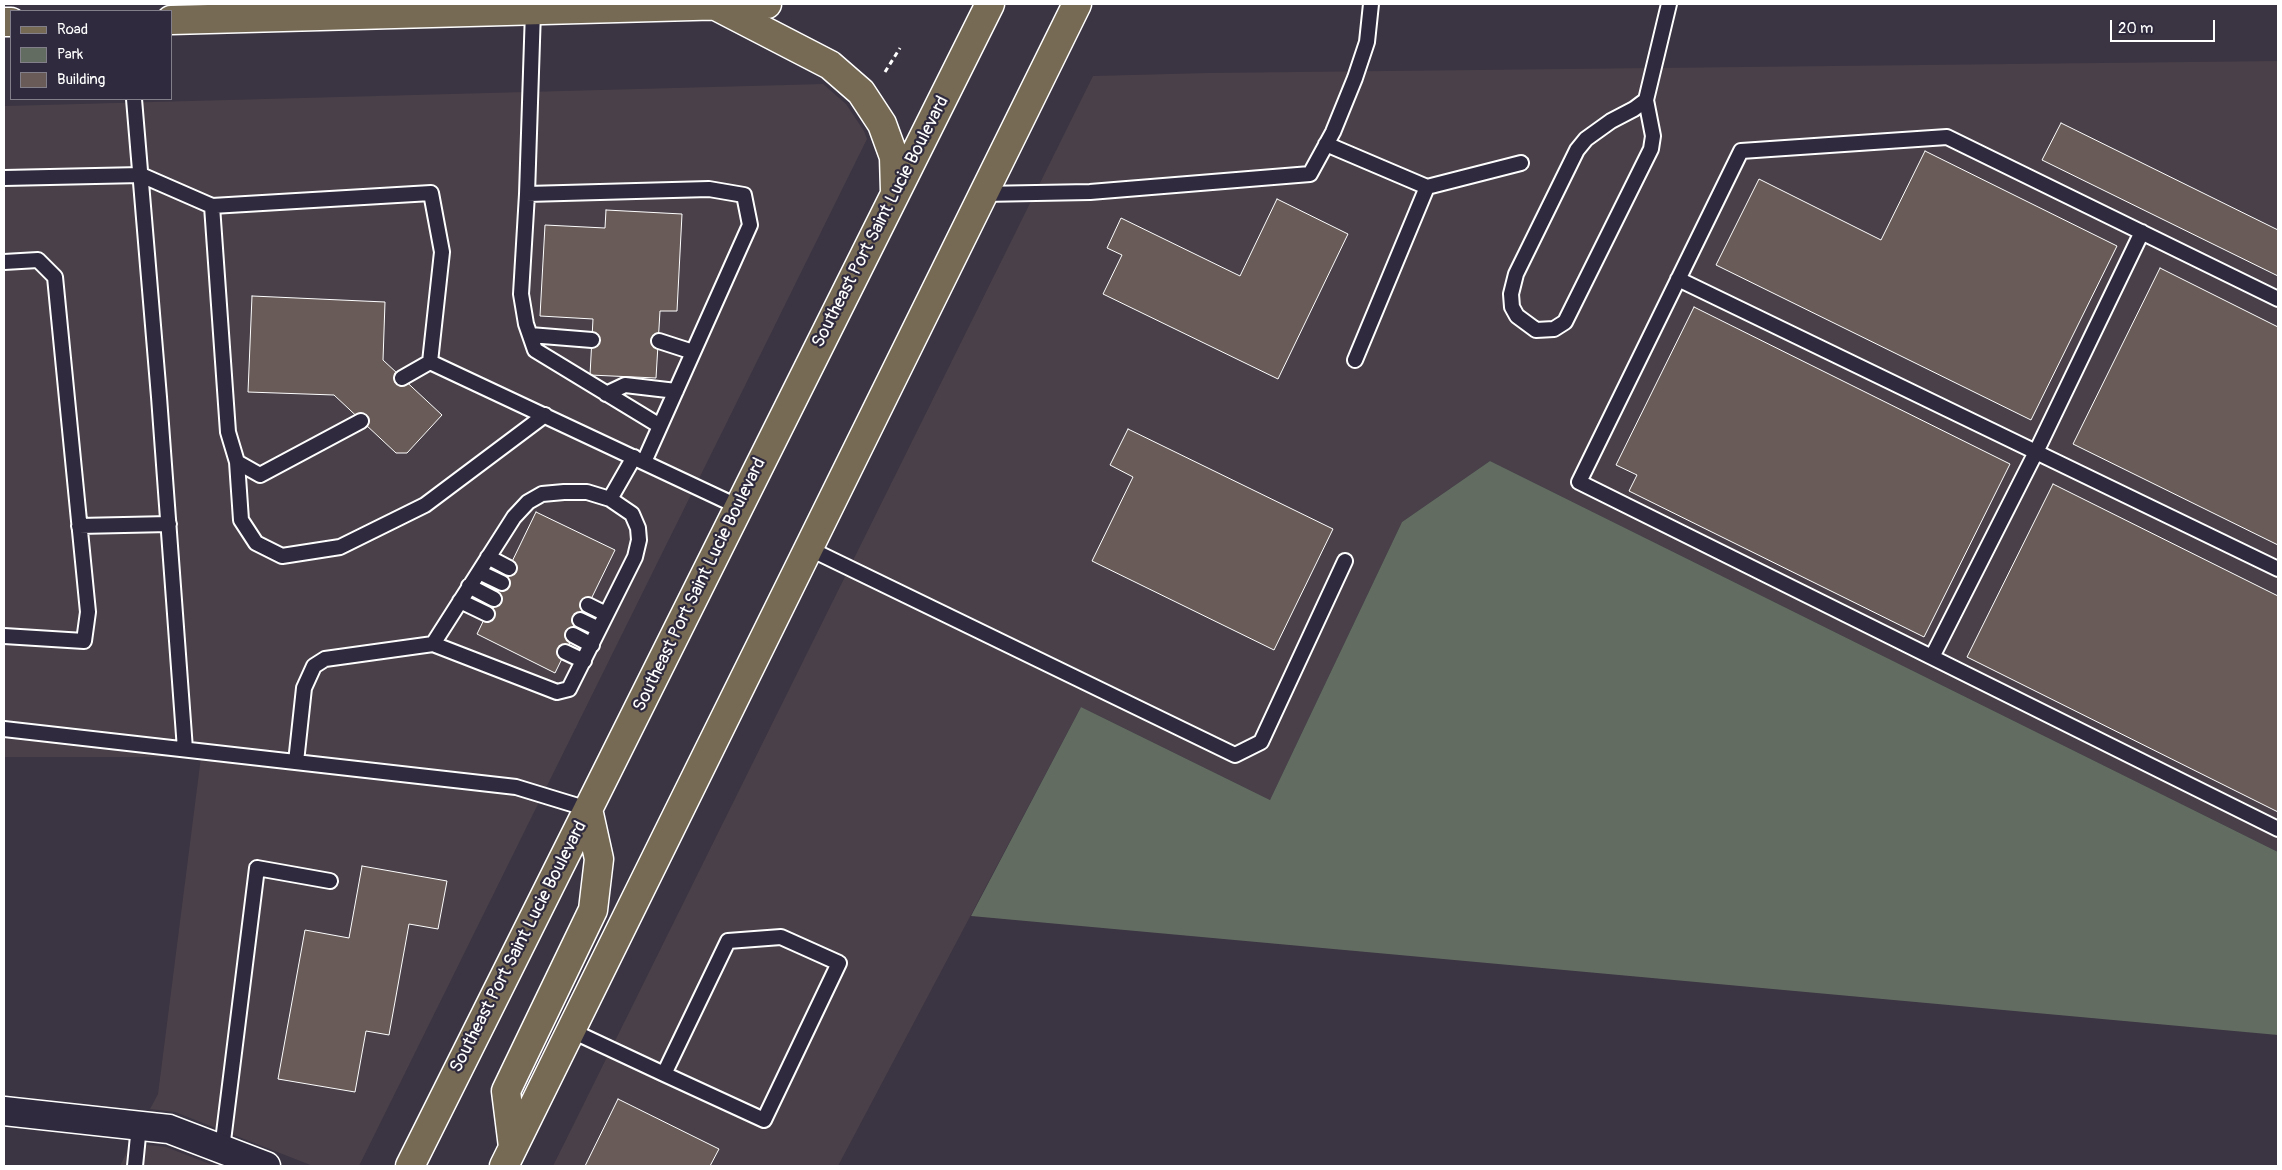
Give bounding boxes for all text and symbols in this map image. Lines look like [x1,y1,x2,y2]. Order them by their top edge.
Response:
legend [10,10,172,100]
scale bar [2112,10,2217,42]
text: 20 m [2118,19,2153,38]
text: Road [57,20,88,39]
text: Park [57,45,83,64]
text: Building [57,70,105,89]
street label: Southeast Port Saint Lucie Boulevard [808,93,954,351]
street label: Southeast Port Saint Lucie Boulevard [629,455,771,715]
street label: Southeast Port Saint Lucie Boulevard [446,818,592,1076]

